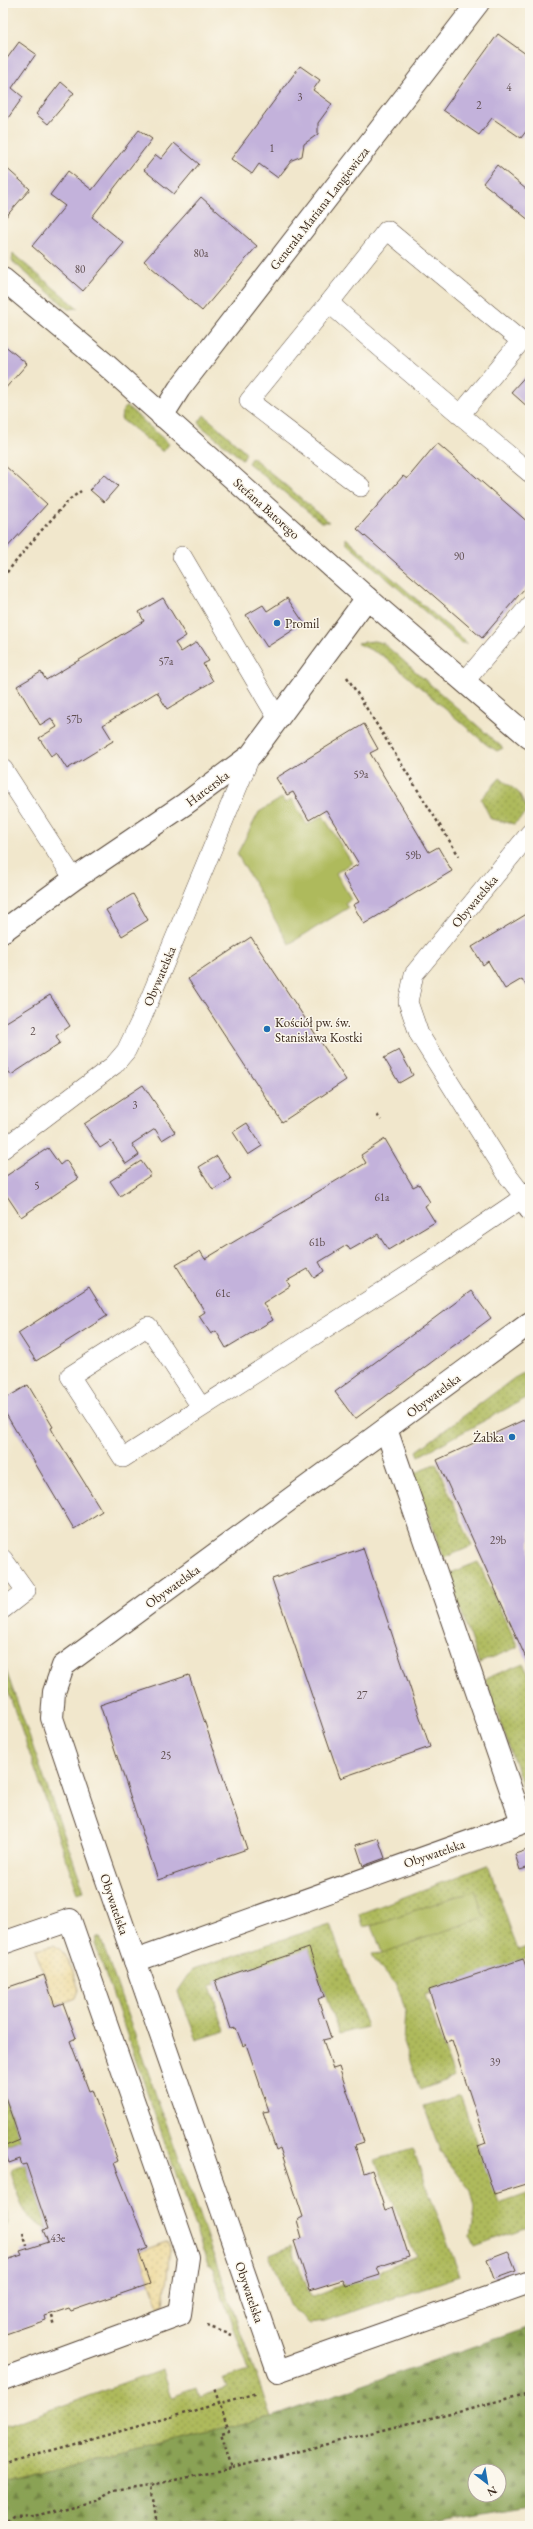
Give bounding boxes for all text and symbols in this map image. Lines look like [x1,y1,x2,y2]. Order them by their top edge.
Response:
house number: 4 [506,80,512,94]
house number: 3 [297,90,303,104]
house number: 2 [476,98,482,112]
house number: 1 [269,141,275,155]
street label: Generała Mariana Langiewicza [266,142,373,273]
house number: 80a [194,246,209,260]
house number: 80 [75,262,85,276]
street label: Stefana Batorego [230,474,303,543]
house number: 90 [454,549,464,563]
place label: Promil [285,615,319,632]
marker: Promil [272,618,282,628]
house number: 57a [159,654,174,668]
house number: 57b [66,712,82,726]
street label: Harcerska [182,766,233,810]
house number: 59a [354,767,369,781]
house number: 59b [405,848,421,862]
street label: Obywatelska [447,871,502,931]
street label: Obywatelska [139,943,180,1009]
place label: Kościół pw. św. Stanisława Kostki [275,1014,362,1046]
house number: 2 [30,1024,36,1038]
marker: Kościół pw. św. Stanisława Kostki [262,1024,272,1034]
house number: 3 [132,1098,138,1112]
house number: 5 [34,1178,40,1192]
house number: 61a [375,1190,390,1204]
house number: 61b [309,1235,325,1249]
house number: 61c [215,1286,231,1300]
street label: Obywatelska [403,1369,464,1421]
place label: Żabka [473,1429,505,1446]
marker: Żabka [507,1432,517,1442]
house number: 29b [490,1533,506,1547]
street label: Obywatelska [142,1560,204,1612]
house number: 27 [357,1688,368,1702]
house number: 25 [161,1748,171,1762]
street label: Obywatelska [401,1835,468,1872]
street label: Obywatelska [96,1871,133,1938]
house number: 39 [490,2055,501,2069]
house number: 43e [51,2231,66,2245]
street label: Obywatelska [231,2259,268,2326]
north arrow [467,2463,507,2503]
text: N [485,2483,500,2500]

